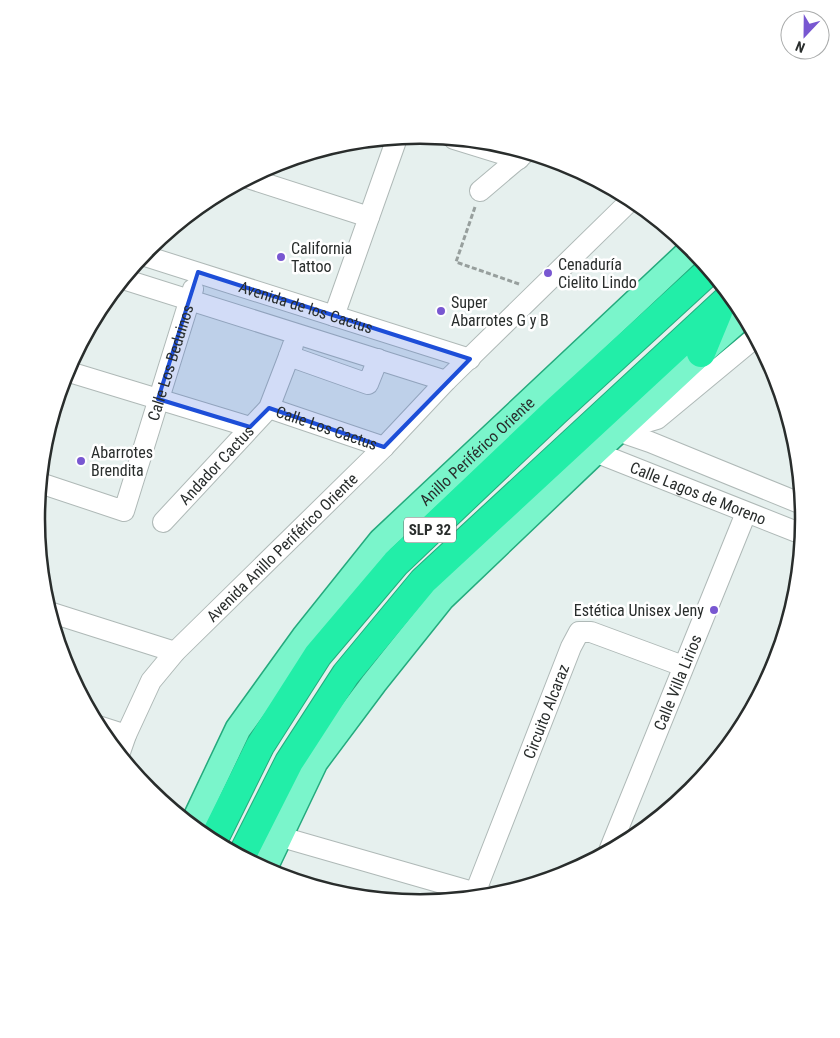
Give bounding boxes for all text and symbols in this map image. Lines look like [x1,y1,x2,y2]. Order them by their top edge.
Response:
north arrow [780,10,830,60]
text: N [793,38,807,56]
place label: California Tattoo [291,239,352,276]
marker: California Tattoo [275,251,287,263]
place label: Cenaduría Cielito Lindo [558,255,637,292]
marker: Cenaduría Cielito Lindo [542,267,554,279]
street label: Avenida de los Cactus [236,277,375,338]
place label: Super Abarrotes G y B [451,293,549,330]
street label: Calle Los Beduinos [144,302,198,423]
marker: Super Abarrotes G y B [435,305,447,317]
street label: Anillo Periférico Oriente [416,393,538,510]
street label: Calle Los Cactus [273,402,380,454]
street label: Andador Cactus [175,422,258,509]
place label: Abarrotes Brendita [91,443,153,480]
marker: Abarrotes Brendita [75,455,87,467]
street label: Calle Lagos de Moreno [627,458,769,529]
street label: Avenida Anillo Periférico Oriente [203,469,362,626]
road number: SLP 32 [404,518,456,542]
place label: Estética Unisex Jeny [574,601,704,620]
marker: Estética Unisex Jeny [708,604,720,616]
street label: Calle Villa Lirios [650,632,706,733]
street label: Circuito Alcaraz [519,662,573,761]

